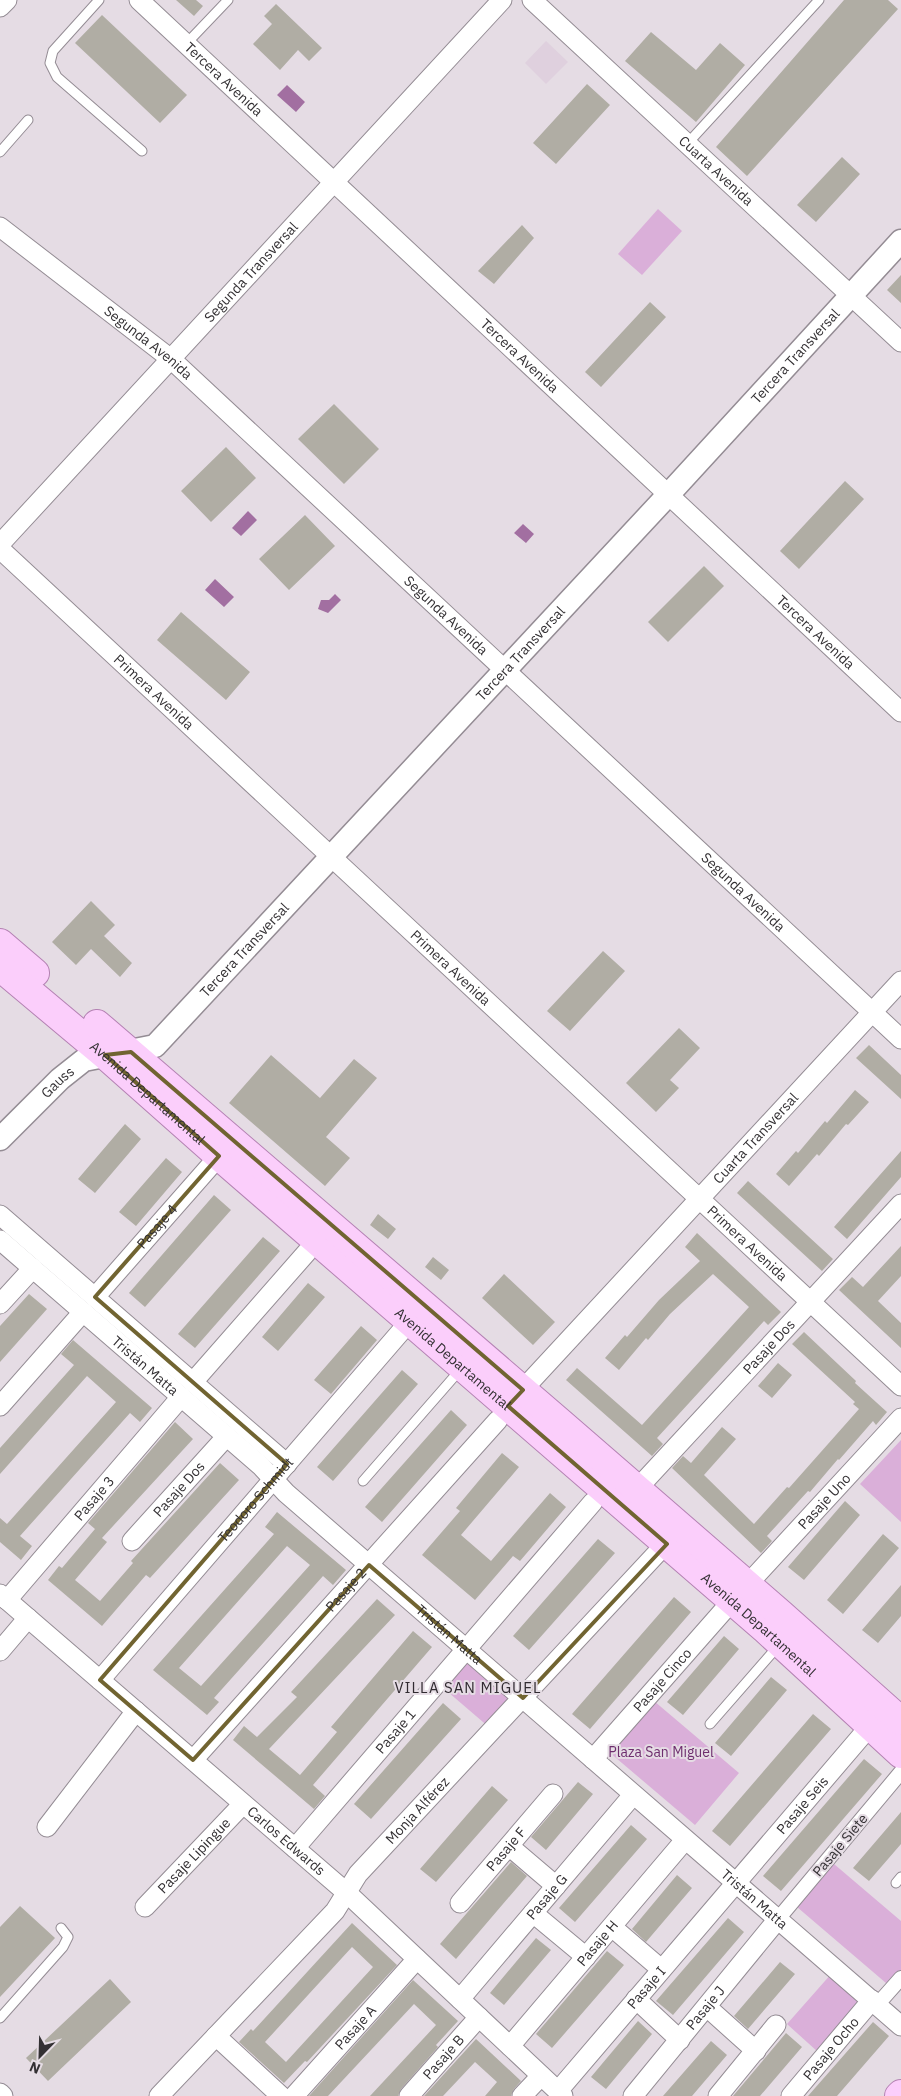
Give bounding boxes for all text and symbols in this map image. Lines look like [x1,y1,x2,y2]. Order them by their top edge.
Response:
street label: Tercera Avenida [181,38,267,120]
street label: Cuarta Avenida [675,132,758,210]
street label: Segunda Transversal [200,218,302,326]
street label: Segunda Avenida [100,302,197,384]
street label: Tercera Transversal [747,305,844,408]
street label: Tercera Avenida [477,315,563,397]
street label: Segunda Avenida [400,572,492,659]
street label: Tercera Avenida [773,591,859,673]
street label: Tercera Transversal [472,602,569,705]
street label: Primera Avenida [110,650,198,734]
street label: Segunda Avenida [697,849,789,936]
street label: Tercera Transversal [196,899,293,1001]
street label: Primera Avenida [407,926,495,1010]
street label: Avenida Departamental [86,1037,209,1149]
street label: Gauss [37,1062,78,1102]
street label: Cuarta Transversal [709,1089,802,1187]
street label: Pasaje 4 [133,1201,181,1252]
street label: Primera Avenida [703,1202,792,1285]
street label: Avenida Departamental [391,1304,515,1414]
street label: Pasaje Dos [739,1315,799,1378]
street label: Tristán Matta [108,1332,183,1400]
street label: Teodoro Schmidt [214,1454,297,1546]
street label: Pasaje Dos [149,1457,209,1521]
street label: Pasaje Uno [794,1469,855,1533]
street label: Pasaje 3 [70,1472,118,1524]
street label: Pasaje 2 [321,1564,370,1615]
street label: Avenida Departamental [697,1569,820,1681]
street label: Tristán Matta [412,1601,487,1669]
street label: Pasaje Cinco [629,1644,696,1716]
district label: VILLA SAN MIGUEL [394,1678,542,1697]
street label: Pasaje 1 [371,1705,420,1757]
park label: Plaza San Miguel [608,1743,714,1761]
street label: Monja Alférez [382,1772,453,1848]
street label: Pasaje Seis [772,1772,832,1838]
street label: Carlos Edwards [244,1802,329,1879]
street label: Pasaje Siete [809,1810,872,1880]
street label: Pasaje Lipingue [154,1814,234,1897]
street label: Pasaje F [482,1823,530,1875]
street label: Tristán Matta [717,1865,792,1933]
street label: Pasaje G [522,1870,571,1923]
street label: Pasaje H [573,1916,622,1970]
street label: Pasaje I [623,1963,670,2013]
street label: Pasaje J [682,1982,729,2034]
street label: Pasaje A [331,2002,380,2054]
street label: Pasaje Ocho [799,2013,863,2084]
north arrow [15,2031,65,2081]
street label: Pasaje B [419,2031,468,2083]
text: N [27,2058,43,2078]

